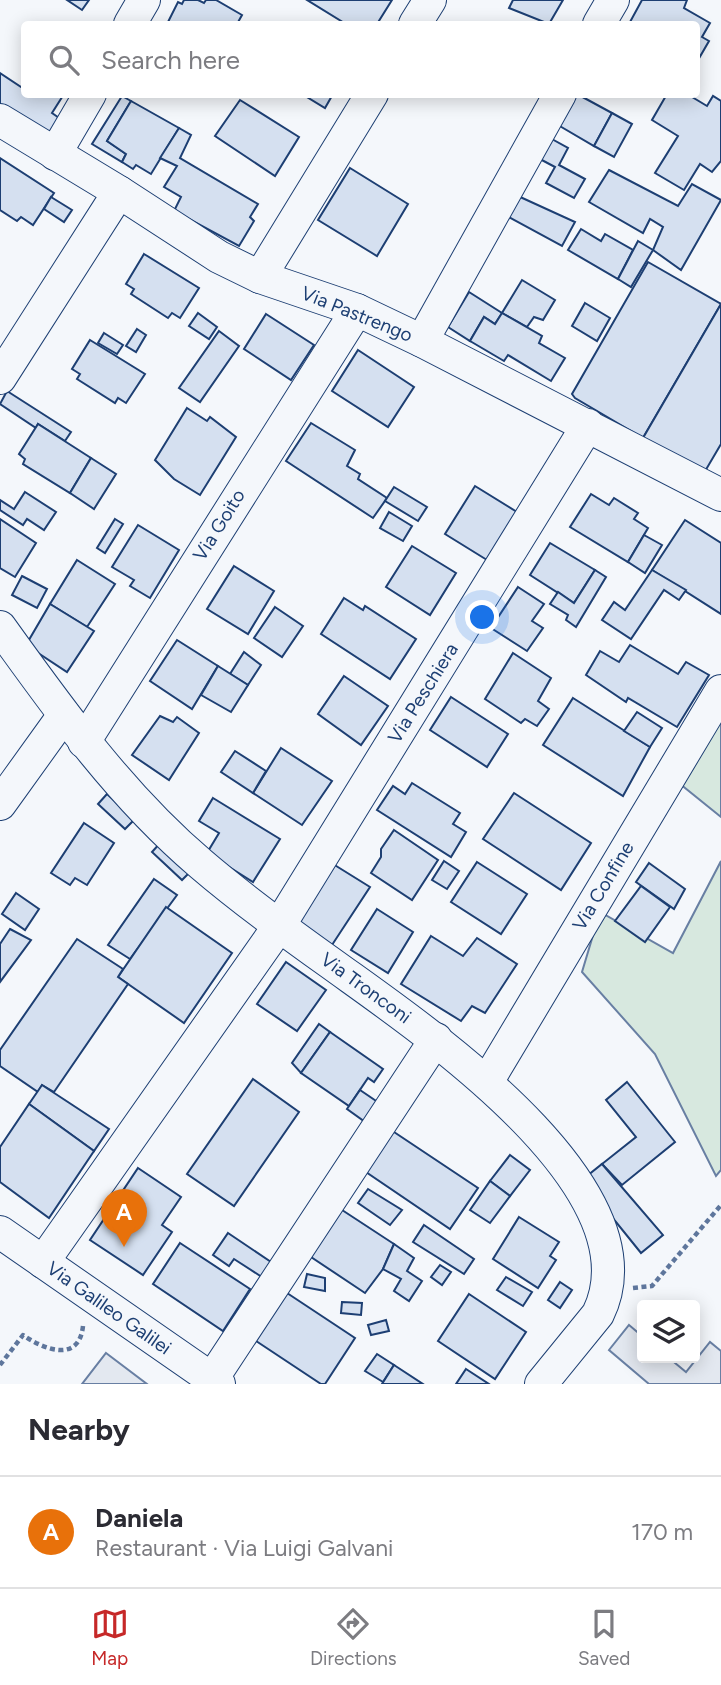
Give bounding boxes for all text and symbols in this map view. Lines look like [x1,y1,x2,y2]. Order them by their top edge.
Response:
search box [21,21,700,98]
icon: search [45,41,83,79]
text: Search here [101,44,240,76]
street label: Via Pastrengo [298,281,416,347]
street label: Via Goito [188,485,250,565]
your location [465,600,499,634]
street label: Via Peschiera [383,639,463,747]
street label: Via Confine [567,837,639,935]
street label: Via Tronconi [316,948,416,1028]
pin: A [101,1189,147,1247]
street label: Via Galileo Galilei [42,1257,176,1359]
map controls [637,1300,700,1363]
button: layers [637,1300,700,1363]
text: Nearby [28,1411,130,1448]
text: Daniela [95,1502,183,1534]
text: A [43,1518,59,1546]
text: 170 m [631,1518,693,1546]
text: Restaurant · Via Luigi Galvani [95,1534,393,1562]
tab: Map [91,1605,129,1670]
tab: Directions [310,1605,397,1670]
tab: Saved [578,1605,630,1670]

